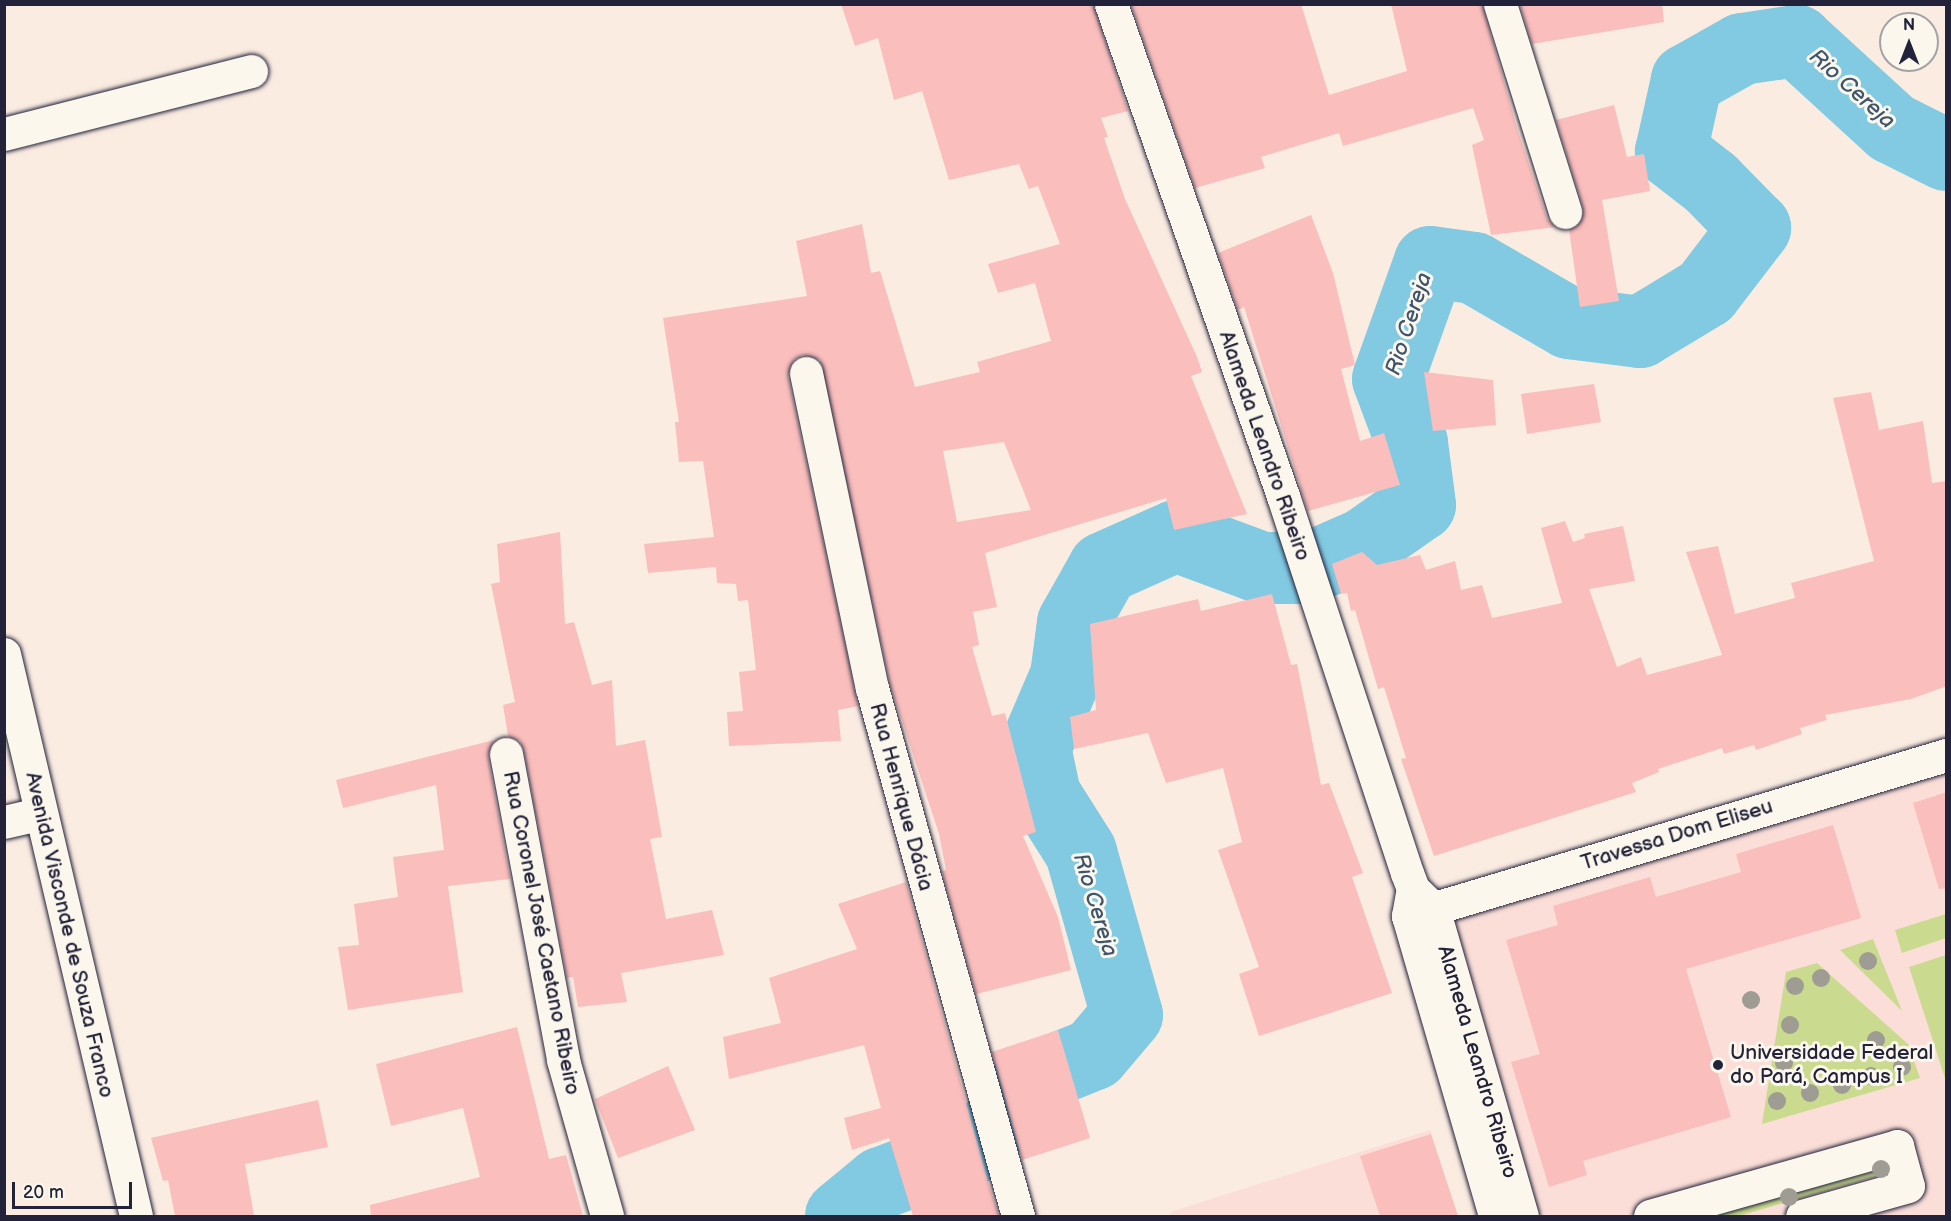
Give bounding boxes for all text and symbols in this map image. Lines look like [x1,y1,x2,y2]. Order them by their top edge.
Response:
north arrow [1879,12,1939,72]
text: N [1903,16,1915,35]
water label: Rio Cereja [1804,44,1900,134]
water label: Rio Cereja [1380,269,1438,379]
street label: Alameda Leandro Ribeiro [1213,328,1315,564]
street label: Rua Henrique Dácia [864,700,938,894]
street label: Rua Coronel José Caetano Ribeiro [497,768,585,1098]
street label: Avenida Visconde de Souza Franco [19,769,119,1101]
street label: Travessa Dom Eliseu [1578,794,1776,876]
water label: Rio Cereja [1067,850,1123,960]
street label: Alameda Leandro Ribeiro [1432,943,1522,1181]
place label: Universidade Federal do Pará, Campus I [1730,1040,1933,1090]
marker: Universidade Federal do Pará, Campus I [1711,1058,1725,1072]
scale bar [15,1170,135,1208]
text: 20 m [23,1182,64,1203]

